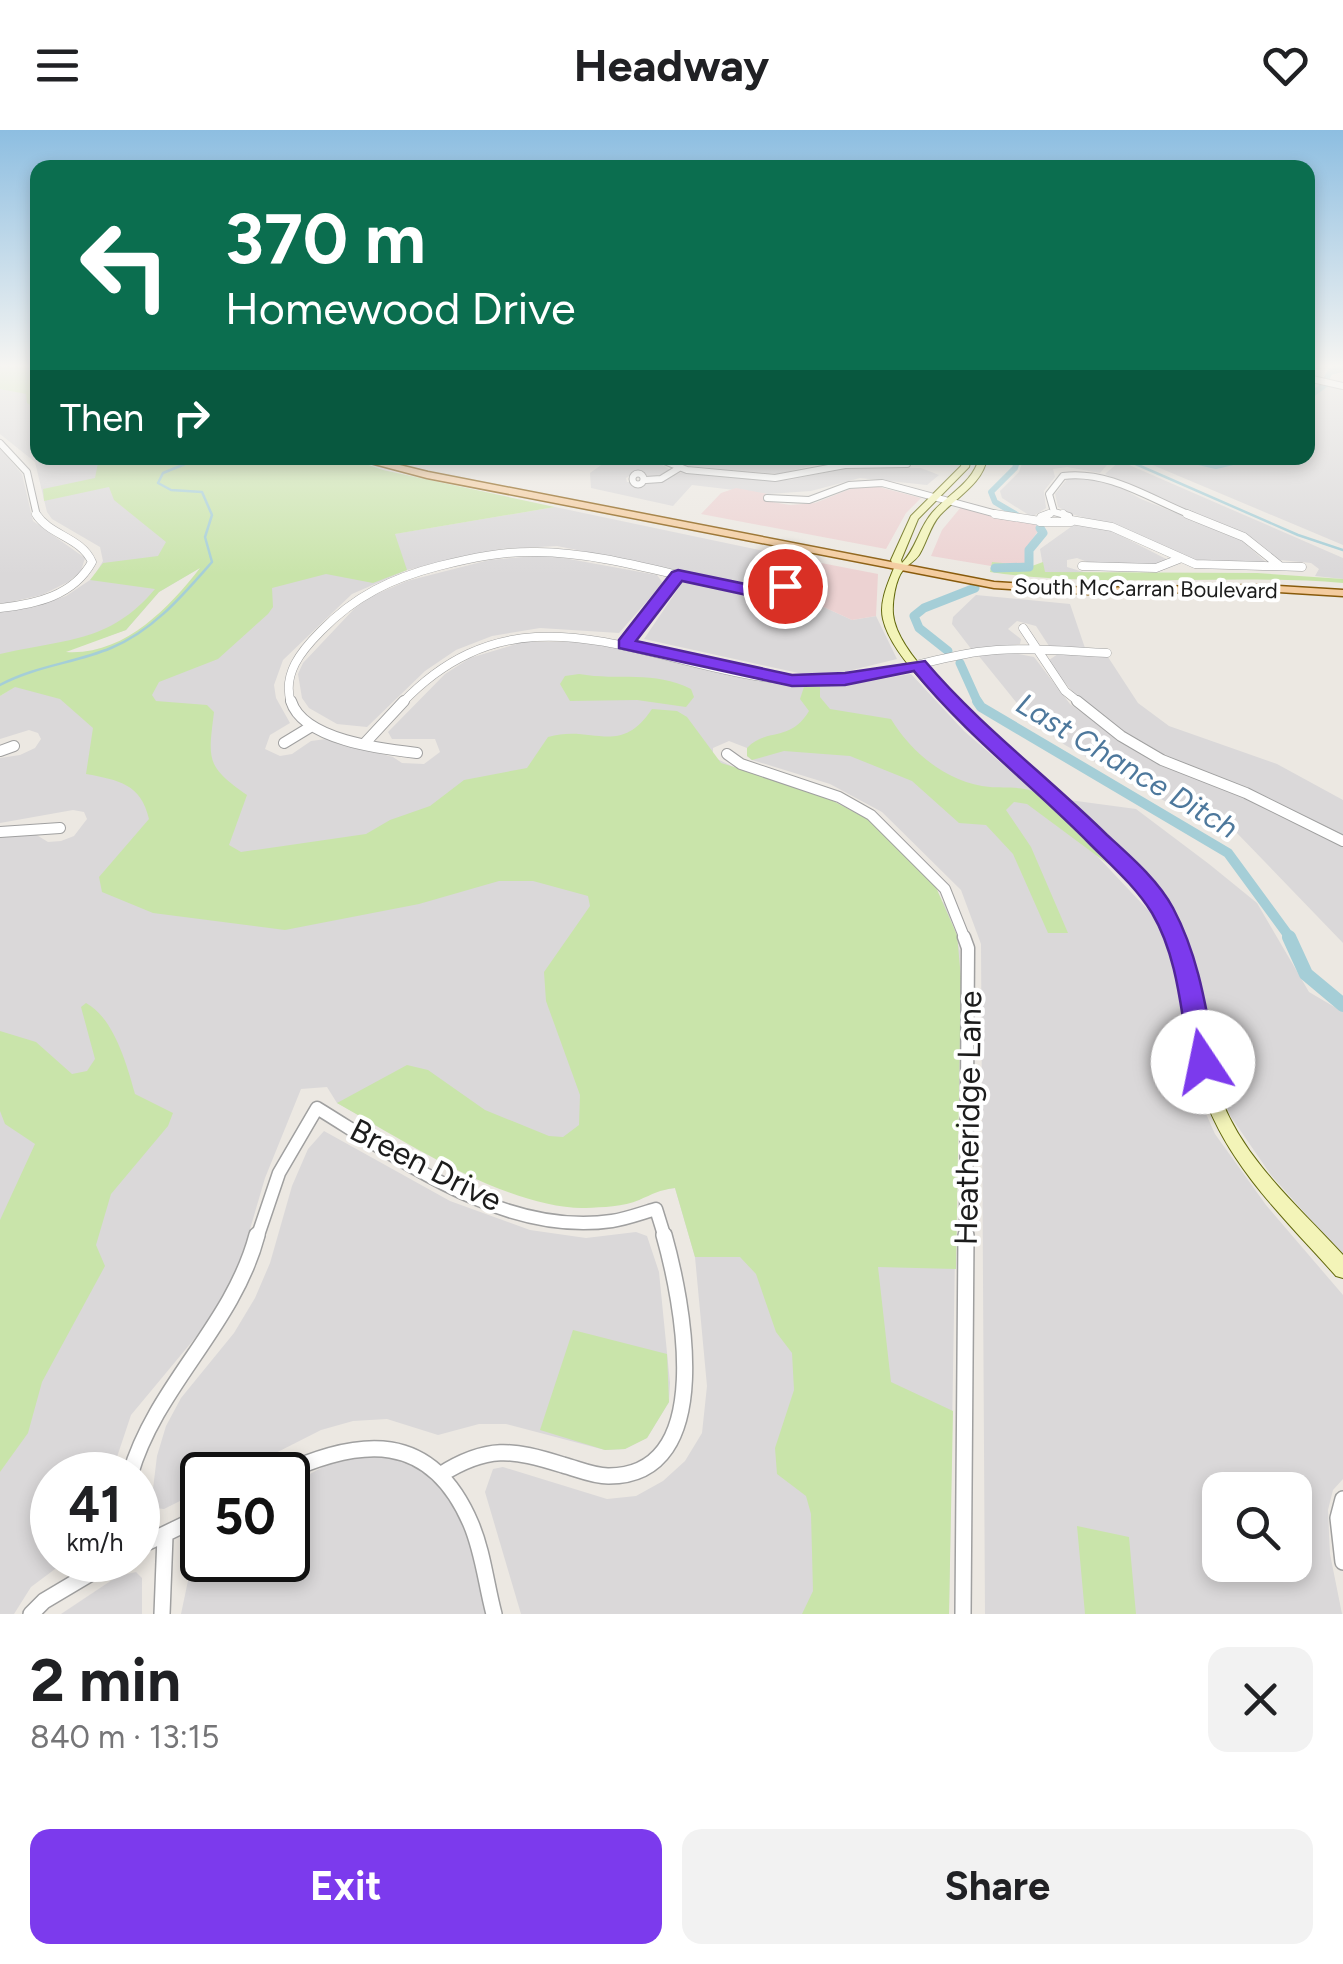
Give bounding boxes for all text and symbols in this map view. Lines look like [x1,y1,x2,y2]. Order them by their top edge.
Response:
icon: menu [30,38,85,93]
text: Headway [574,38,769,92]
icon: heart [1258,38,1313,93]
text: 370 m [225,196,426,281]
icon: left [60,200,190,330]
text: Homewood Drive [225,281,576,335]
icon: right [164,390,219,445]
text: Then [60,395,144,441]
pin [743,544,828,629]
icon: arrive [758,559,813,614]
street label: South McCarran Boulevard [1014,573,1278,604]
water label: Last Chance Ditch [1010,685,1245,846]
street label: Heatheridge Lane [947,990,989,1246]
position arrow [1151,1010,1255,1114]
street label: Breen Drive [344,1111,508,1219]
speed limit sign: 50 [180,1452,310,1582]
map controls [1202,1472,1312,1582]
button: search [1202,1472,1312,1582]
text: 41 [69,1474,121,1535]
text: km/h [66,1527,124,1557]
text: 2 min [30,1644,181,1716]
button: close [1208,1647,1313,1752]
text: 840 m · 13:15 [30,1718,219,1756]
button: Exit [30,1829,662,1944]
button: Share [682,1829,1313,1944]

